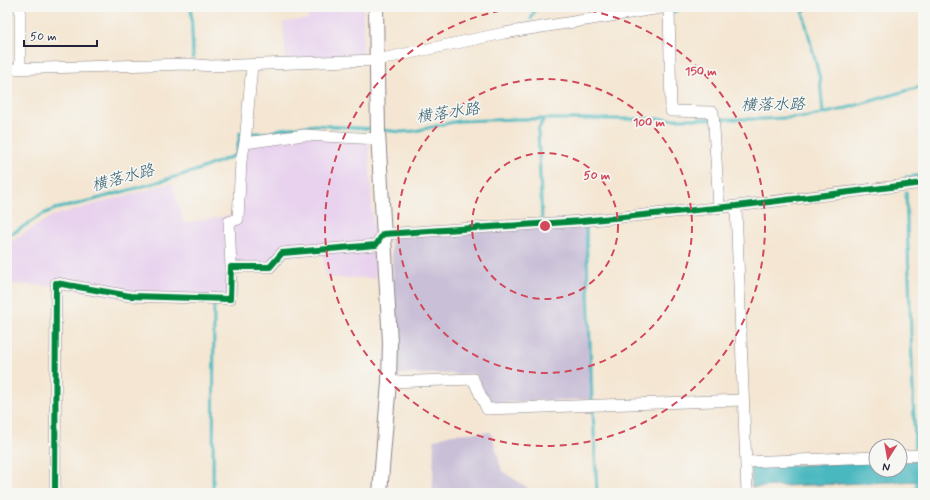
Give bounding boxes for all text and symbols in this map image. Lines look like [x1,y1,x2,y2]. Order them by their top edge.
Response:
scale bar [24,22,97,48]
text: 50 m [30,29,57,45]
text: 150 m [685,64,717,80]
water label: 横落水路 [741,94,806,116]
water label: 横落水路 [415,98,482,128]
text: 100 m [633,115,666,131]
water label: 横落水路 [89,159,158,196]
text: 50 m [584,168,611,184]
centre of rings [538,219,552,233]
north arrow [868,438,908,478]
text: N [881,459,891,474]

